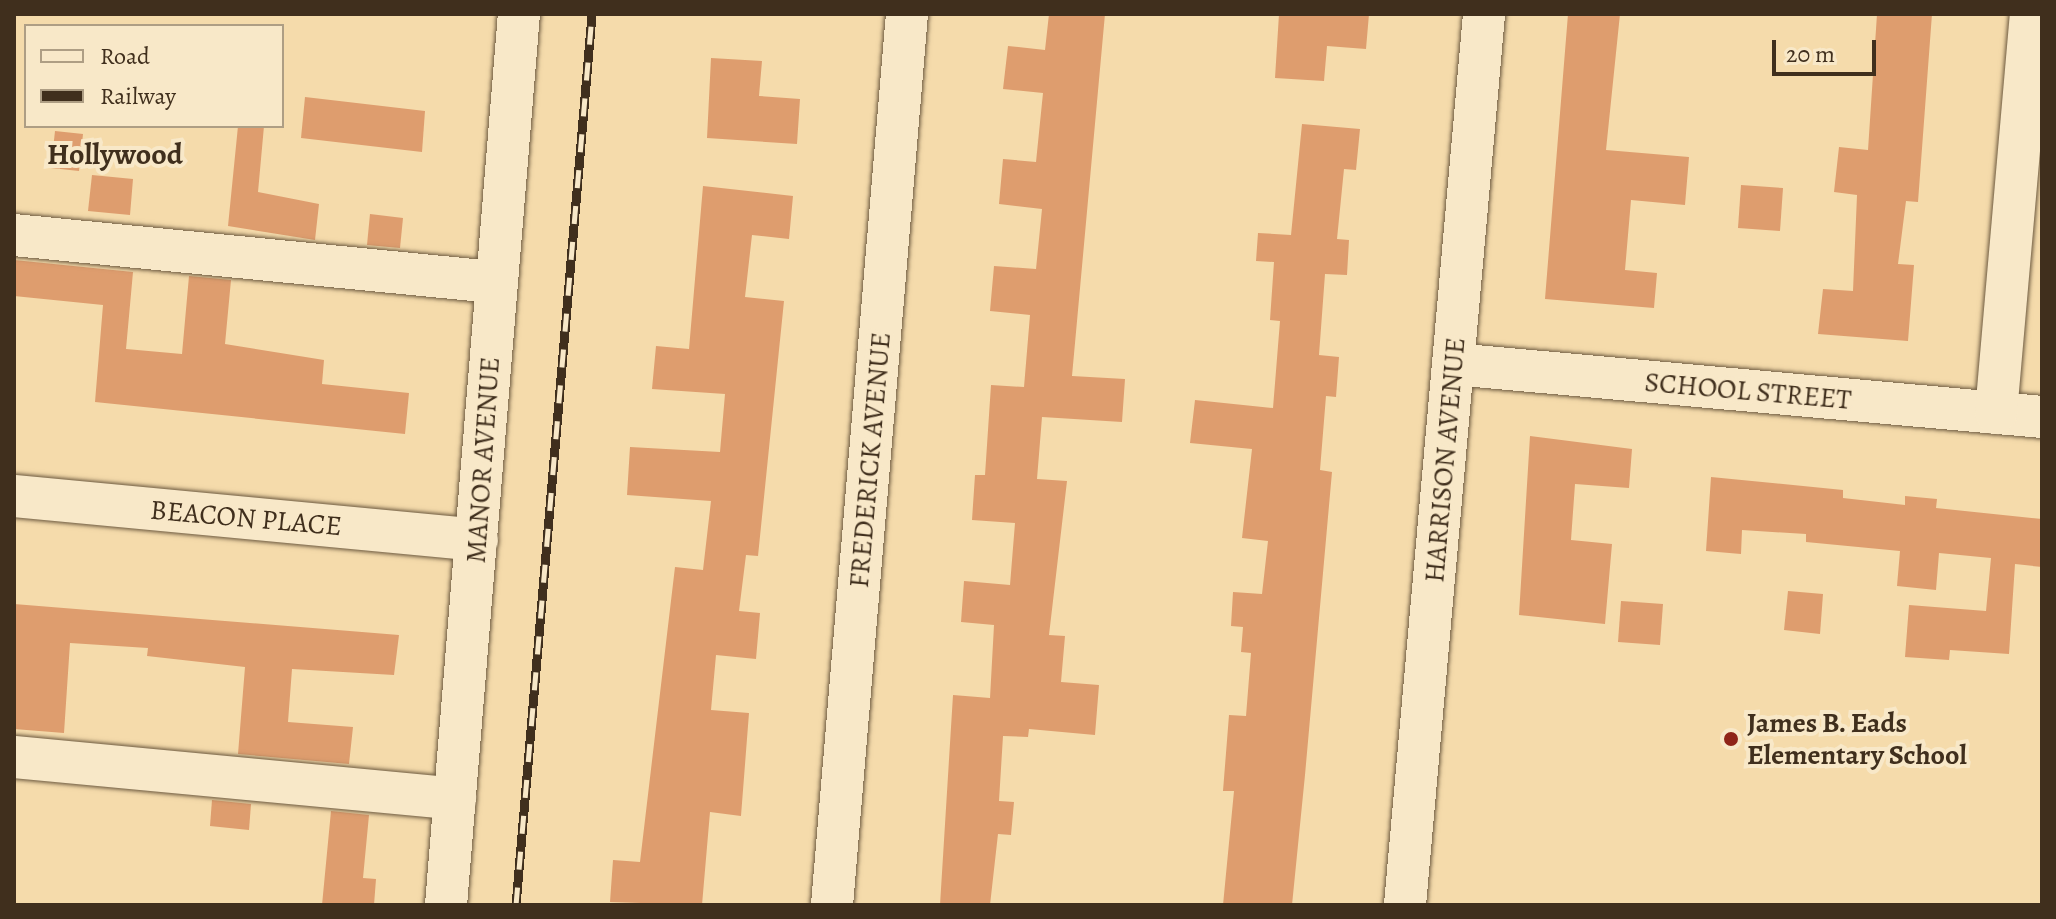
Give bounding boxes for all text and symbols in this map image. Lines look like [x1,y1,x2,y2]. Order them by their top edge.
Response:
legend [24,24,284,128]
scale bar [1776,24,1880,74]
text: 20 m [1786,38,1835,70]
text: Road [100,40,150,72]
text: Railway [100,80,176,112]
district label: Hollywood [47,136,183,172]
street label: FREDERICK AVENUE [842,331,898,589]
street label: HARRISON AVENUE [1418,336,1472,584]
street label: MANOR AVENUE [459,356,507,564]
street label: SCHOOL STREET [1643,365,1853,417]
street label: BEACON PLACE [149,493,343,543]
place label: James B. Eads Elementary School [1747,706,1967,772]
marker: James B. Eads Elementary School [1722,730,1740,748]

